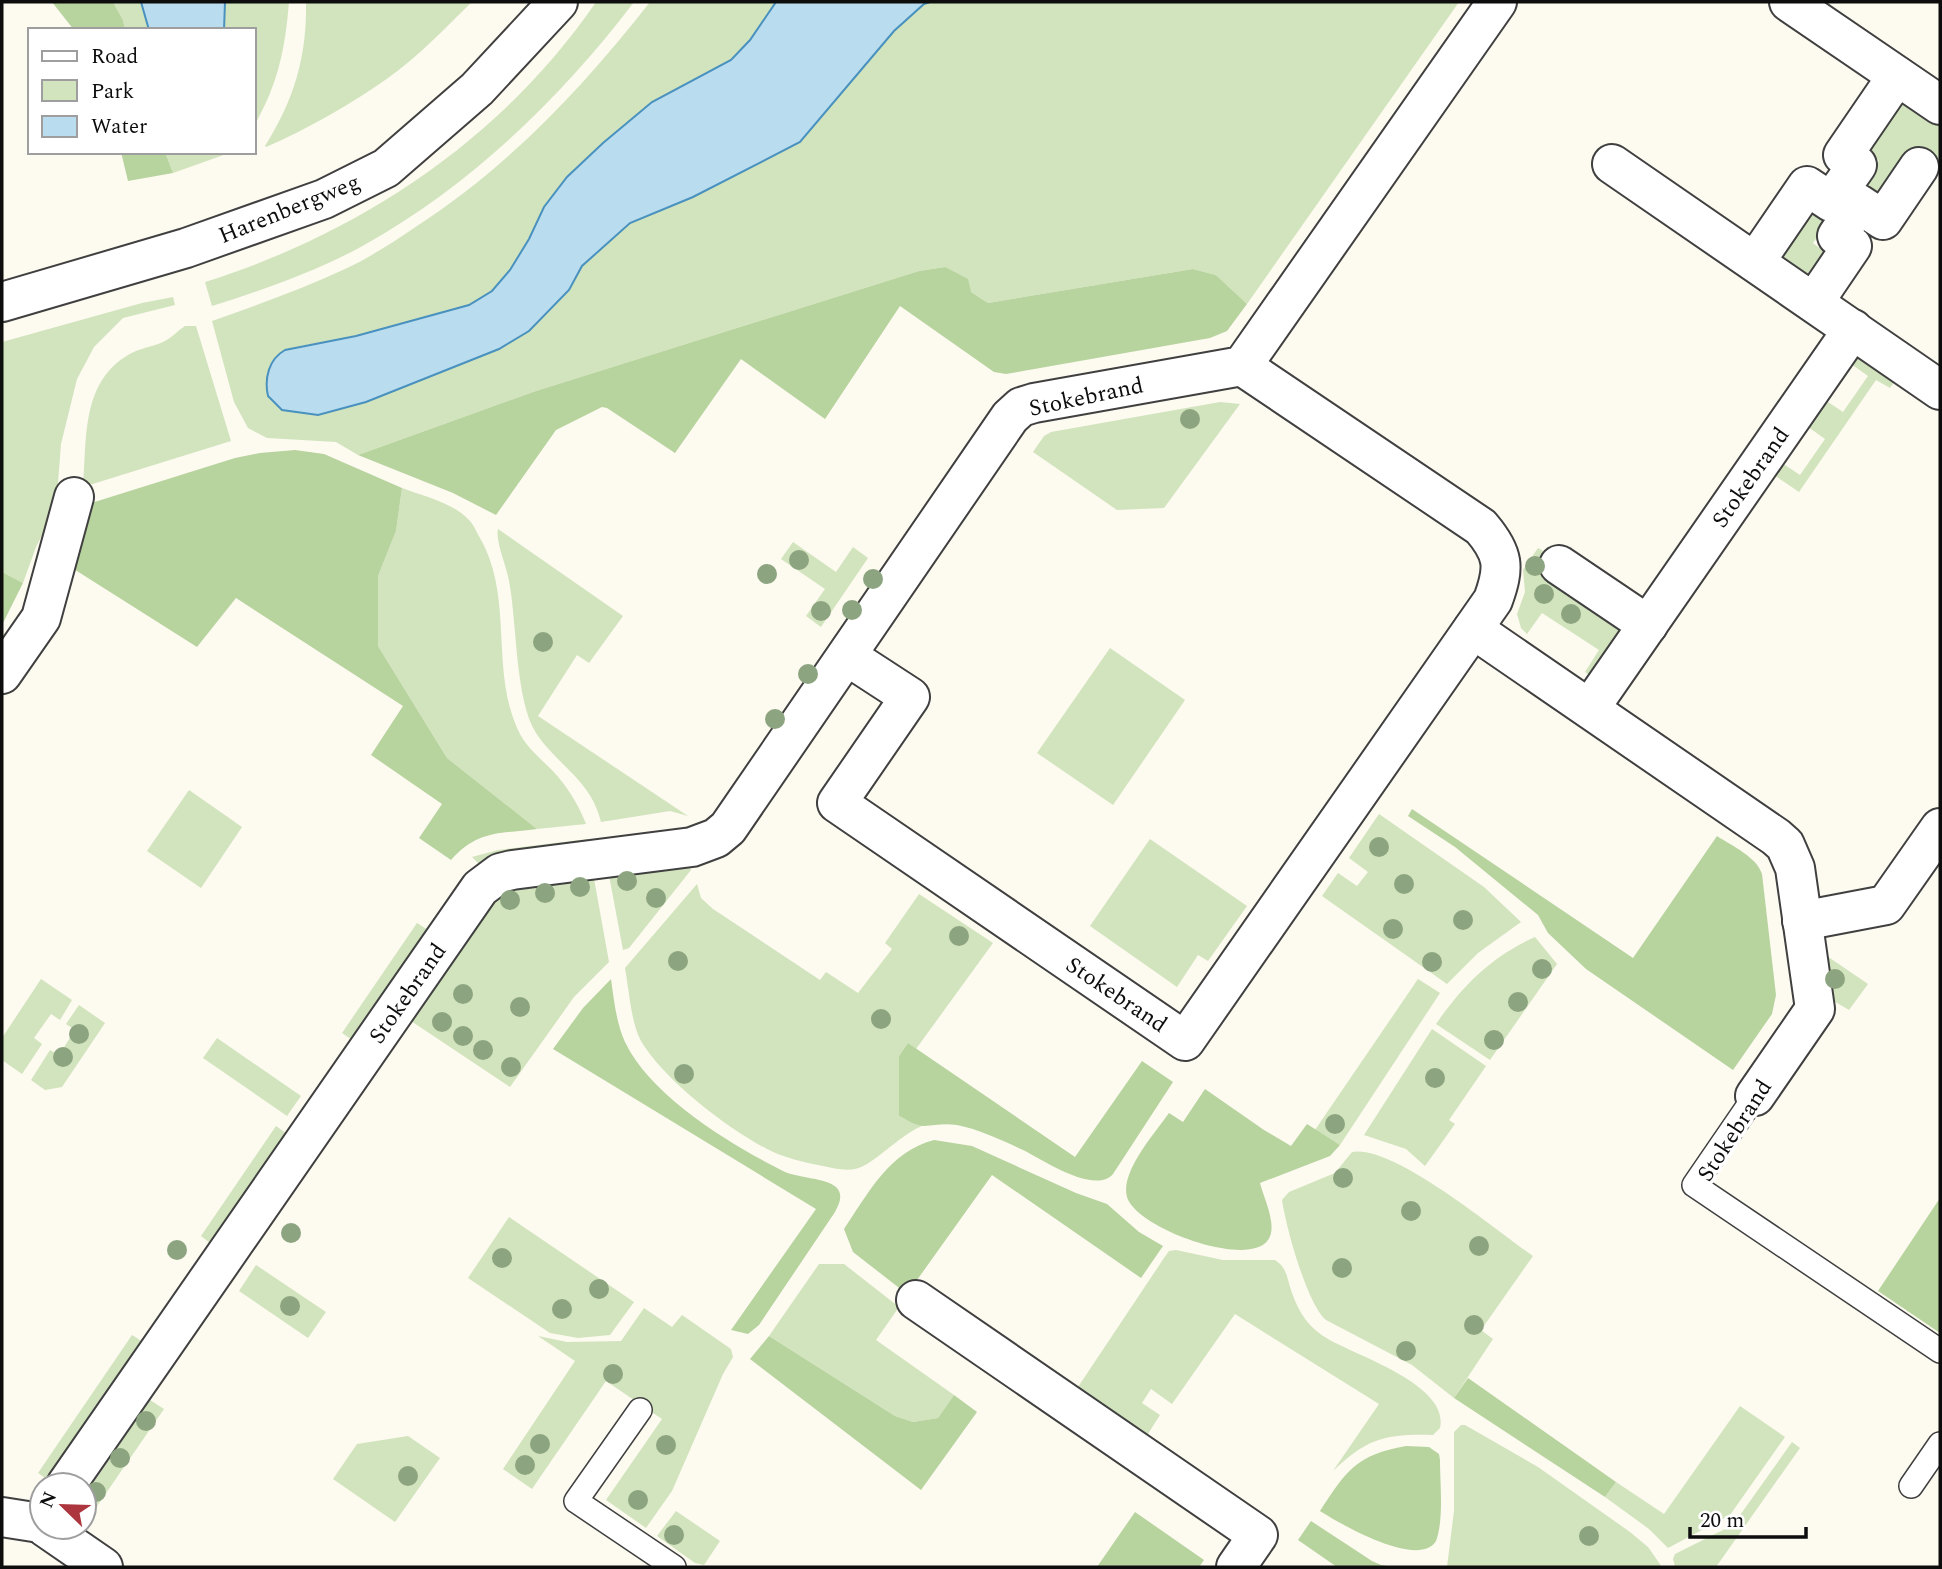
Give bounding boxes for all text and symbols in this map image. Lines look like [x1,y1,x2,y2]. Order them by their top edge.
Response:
legend [28,28,256,154]
text: Road [91,41,138,73]
text: Park [91,76,135,108]
text: Water [91,111,147,143]
street label: Harenbergweg [213,165,366,254]
street label: Stokebrand [1026,368,1147,427]
street label: Stokebrand [1704,420,1799,536]
street label: Stokebrand [361,936,456,1052]
street label: Stokebrand [1058,948,1174,1042]
street label: Stokebrand [1689,1072,1782,1189]
north arrow [28,1471,98,1541]
text: N [32,1487,65,1513]
scale bar [1690,1496,1806,1540]
text: 20 m [1700,1505,1744,1537]

